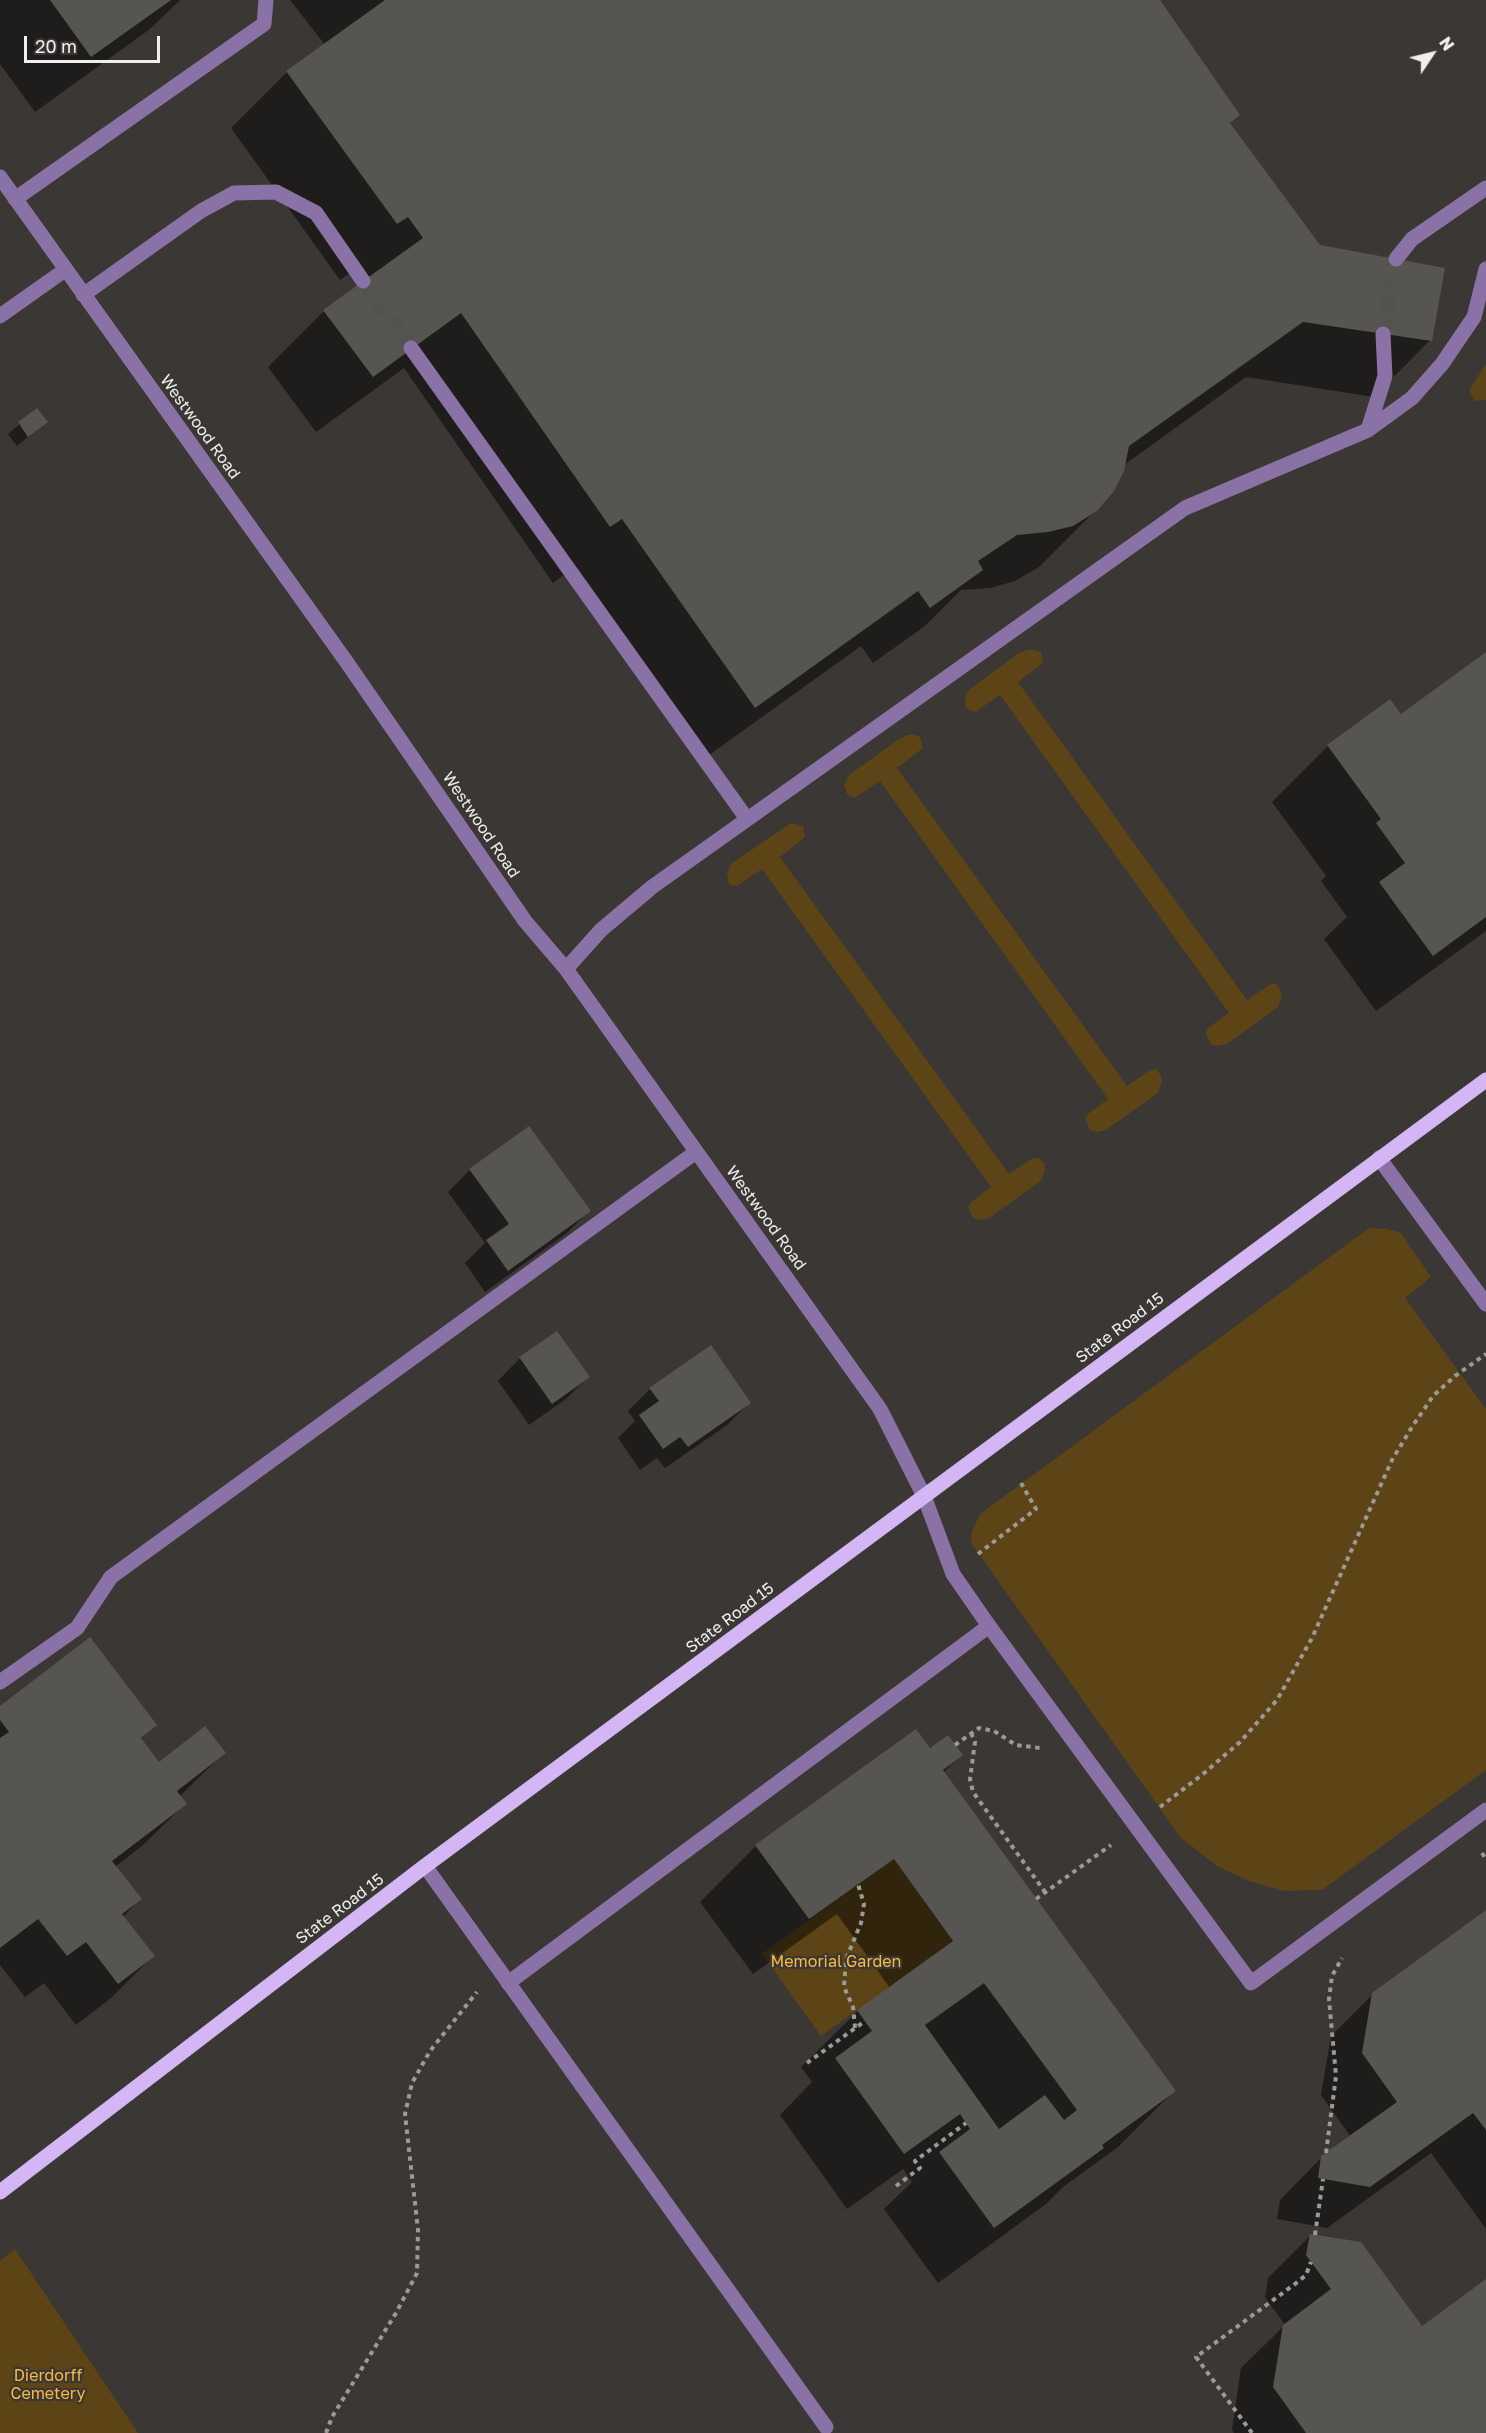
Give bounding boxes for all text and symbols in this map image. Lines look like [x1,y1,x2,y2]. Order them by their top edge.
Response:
scale bar [27,24,164,62]
north arrow [1402,24,1462,84]
text: N [1435,33,1458,54]
text: 20 m [35,35,77,57]
street label: Westwood Road [156,371,244,483]
street label: Westwood Road [438,768,524,882]
street label: Westwood Road [722,1162,810,1274]
street label: State Road 15 [1072,1289,1168,1367]
street label: State Road 15 [682,1579,778,1657]
street label: State Road 15 [292,1870,388,1948]
park label: Memorial Garden [771,1952,901,1972]
park label: Dierdorff Cemetery [11,2366,85,2404]

